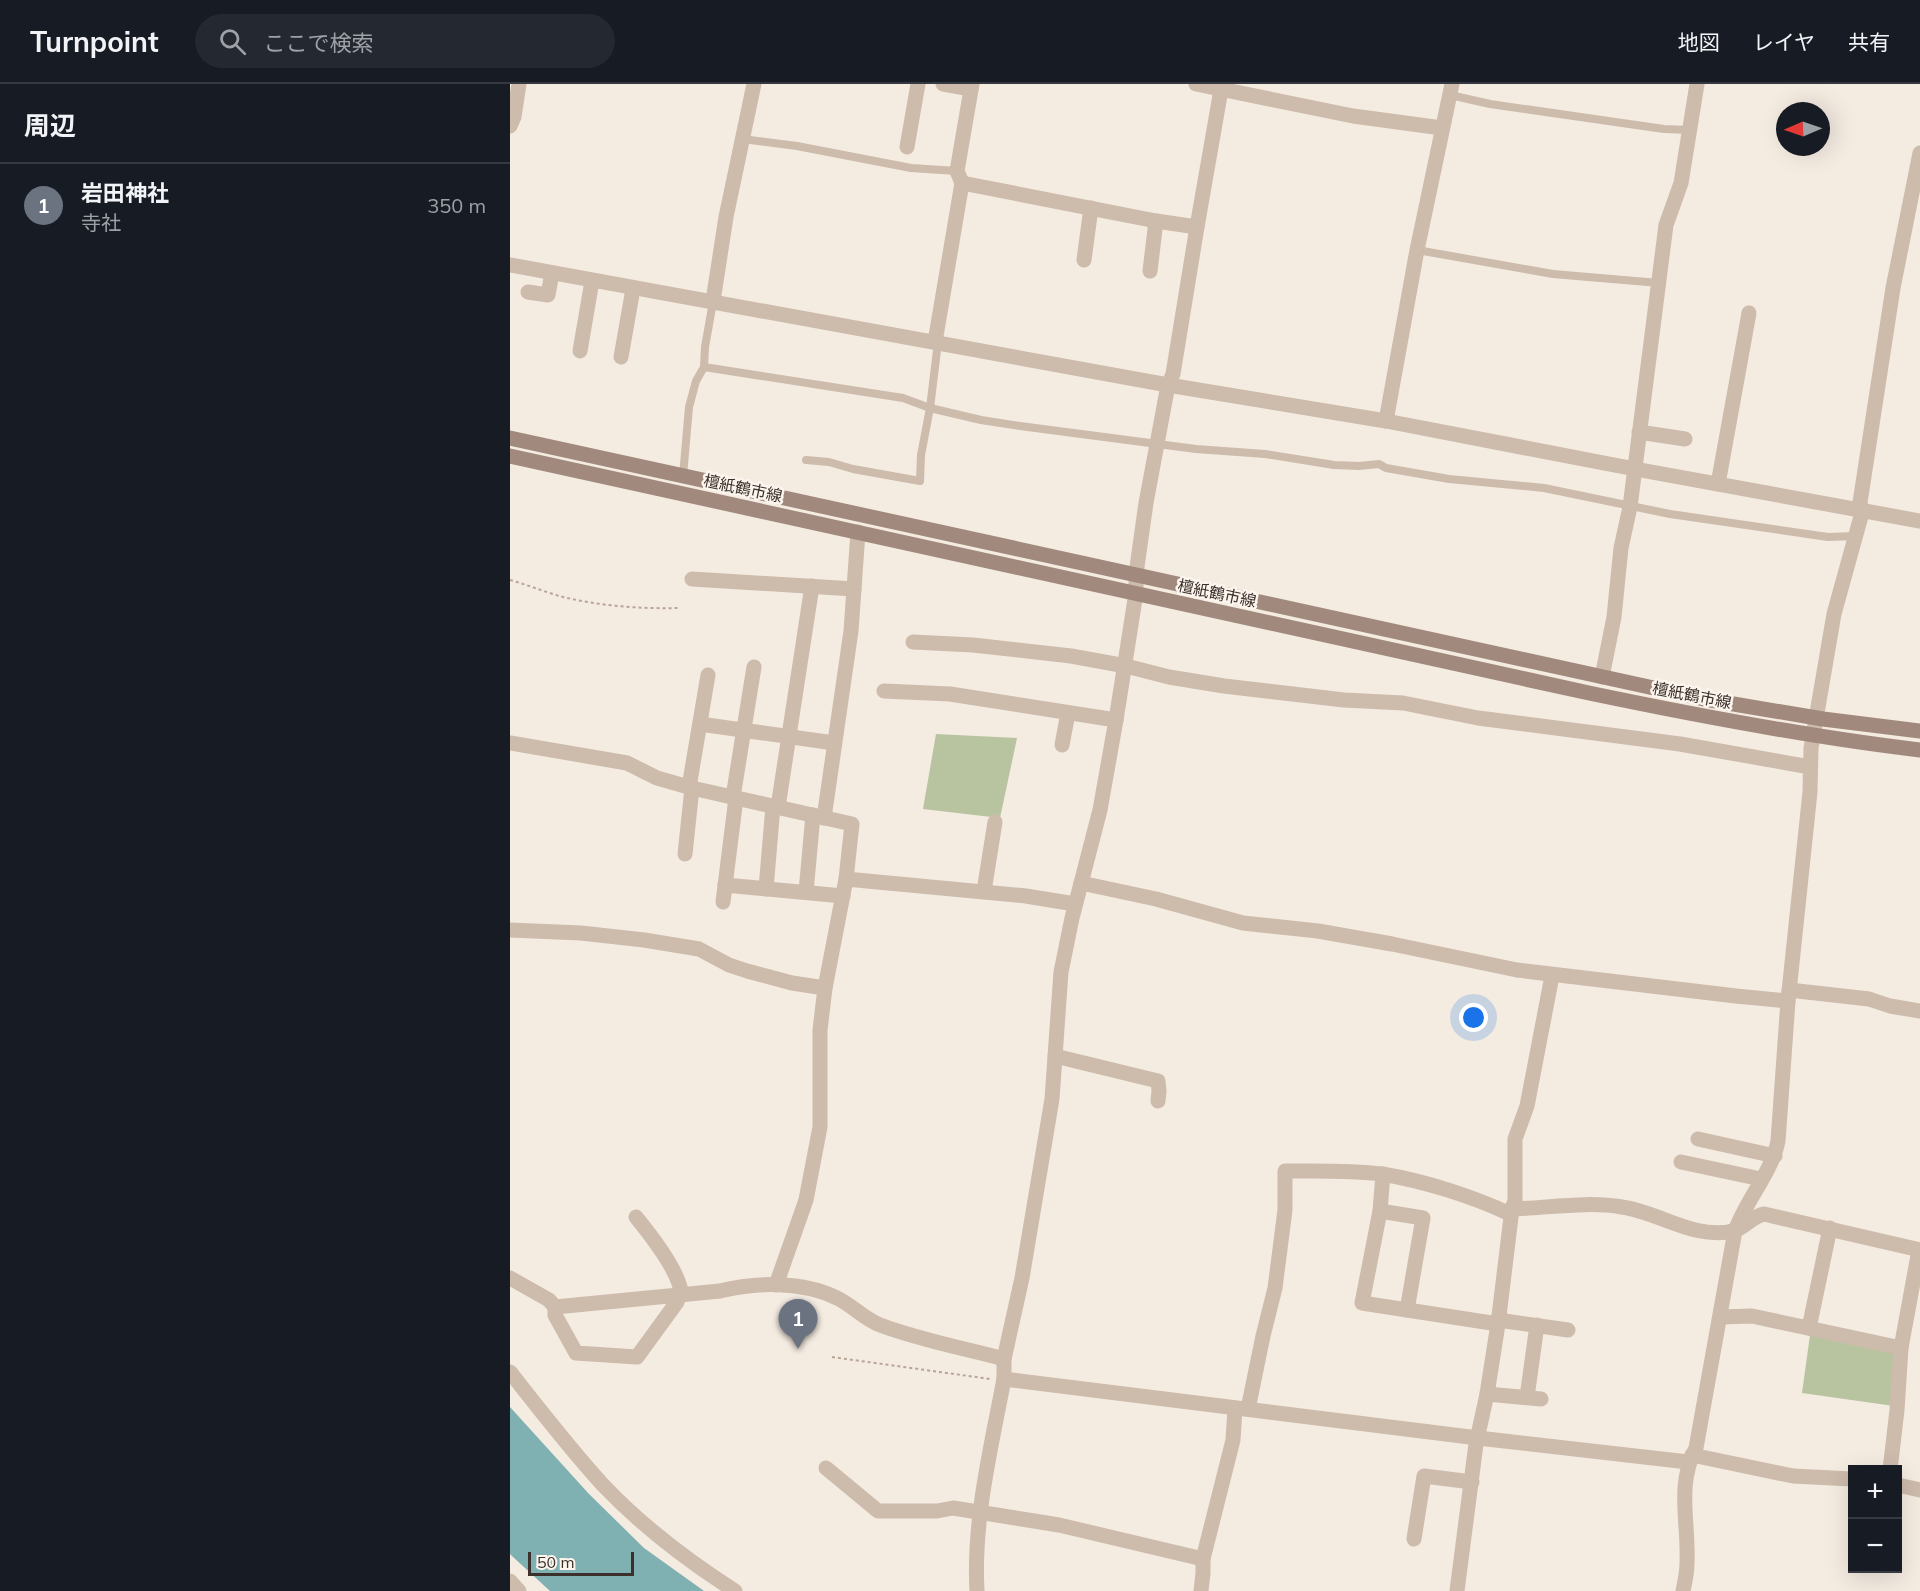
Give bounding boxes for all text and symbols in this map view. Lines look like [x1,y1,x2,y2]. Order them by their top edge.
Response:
search box [195,14,615,68]
text: Turnpoint [30,24,159,59]
icon: search [216,25,249,58]
text: ここで検索 [264,29,374,57]
text: 地図 [1678,29,1720,55]
text: レイヤ [1753,29,1815,55]
text: 共有 [1848,29,1890,55]
north arrow [1776,102,1830,156]
text: 周辺 [24,109,76,142]
text: 岩田神社 [81,179,169,207]
text: 1 [38,193,50,218]
text: 350 m [427,193,486,218]
text: 寺社 [81,210,121,235]
street label: 檀紙鶴市線 [702,470,784,506]
street label: 檀紙鶴市線 [1176,575,1258,611]
street label: 檀紙鶴市線 [1651,678,1733,712]
your location [1459,1003,1488,1032]
pin: 1 [778,1300,818,1349]
map controls [1848,1465,1902,1573]
button: + [1848,1465,1902,1519]
button: − [1848,1519,1902,1573]
scale bar [528,1549,634,1576]
text: 50 m [537,1552,574,1572]

